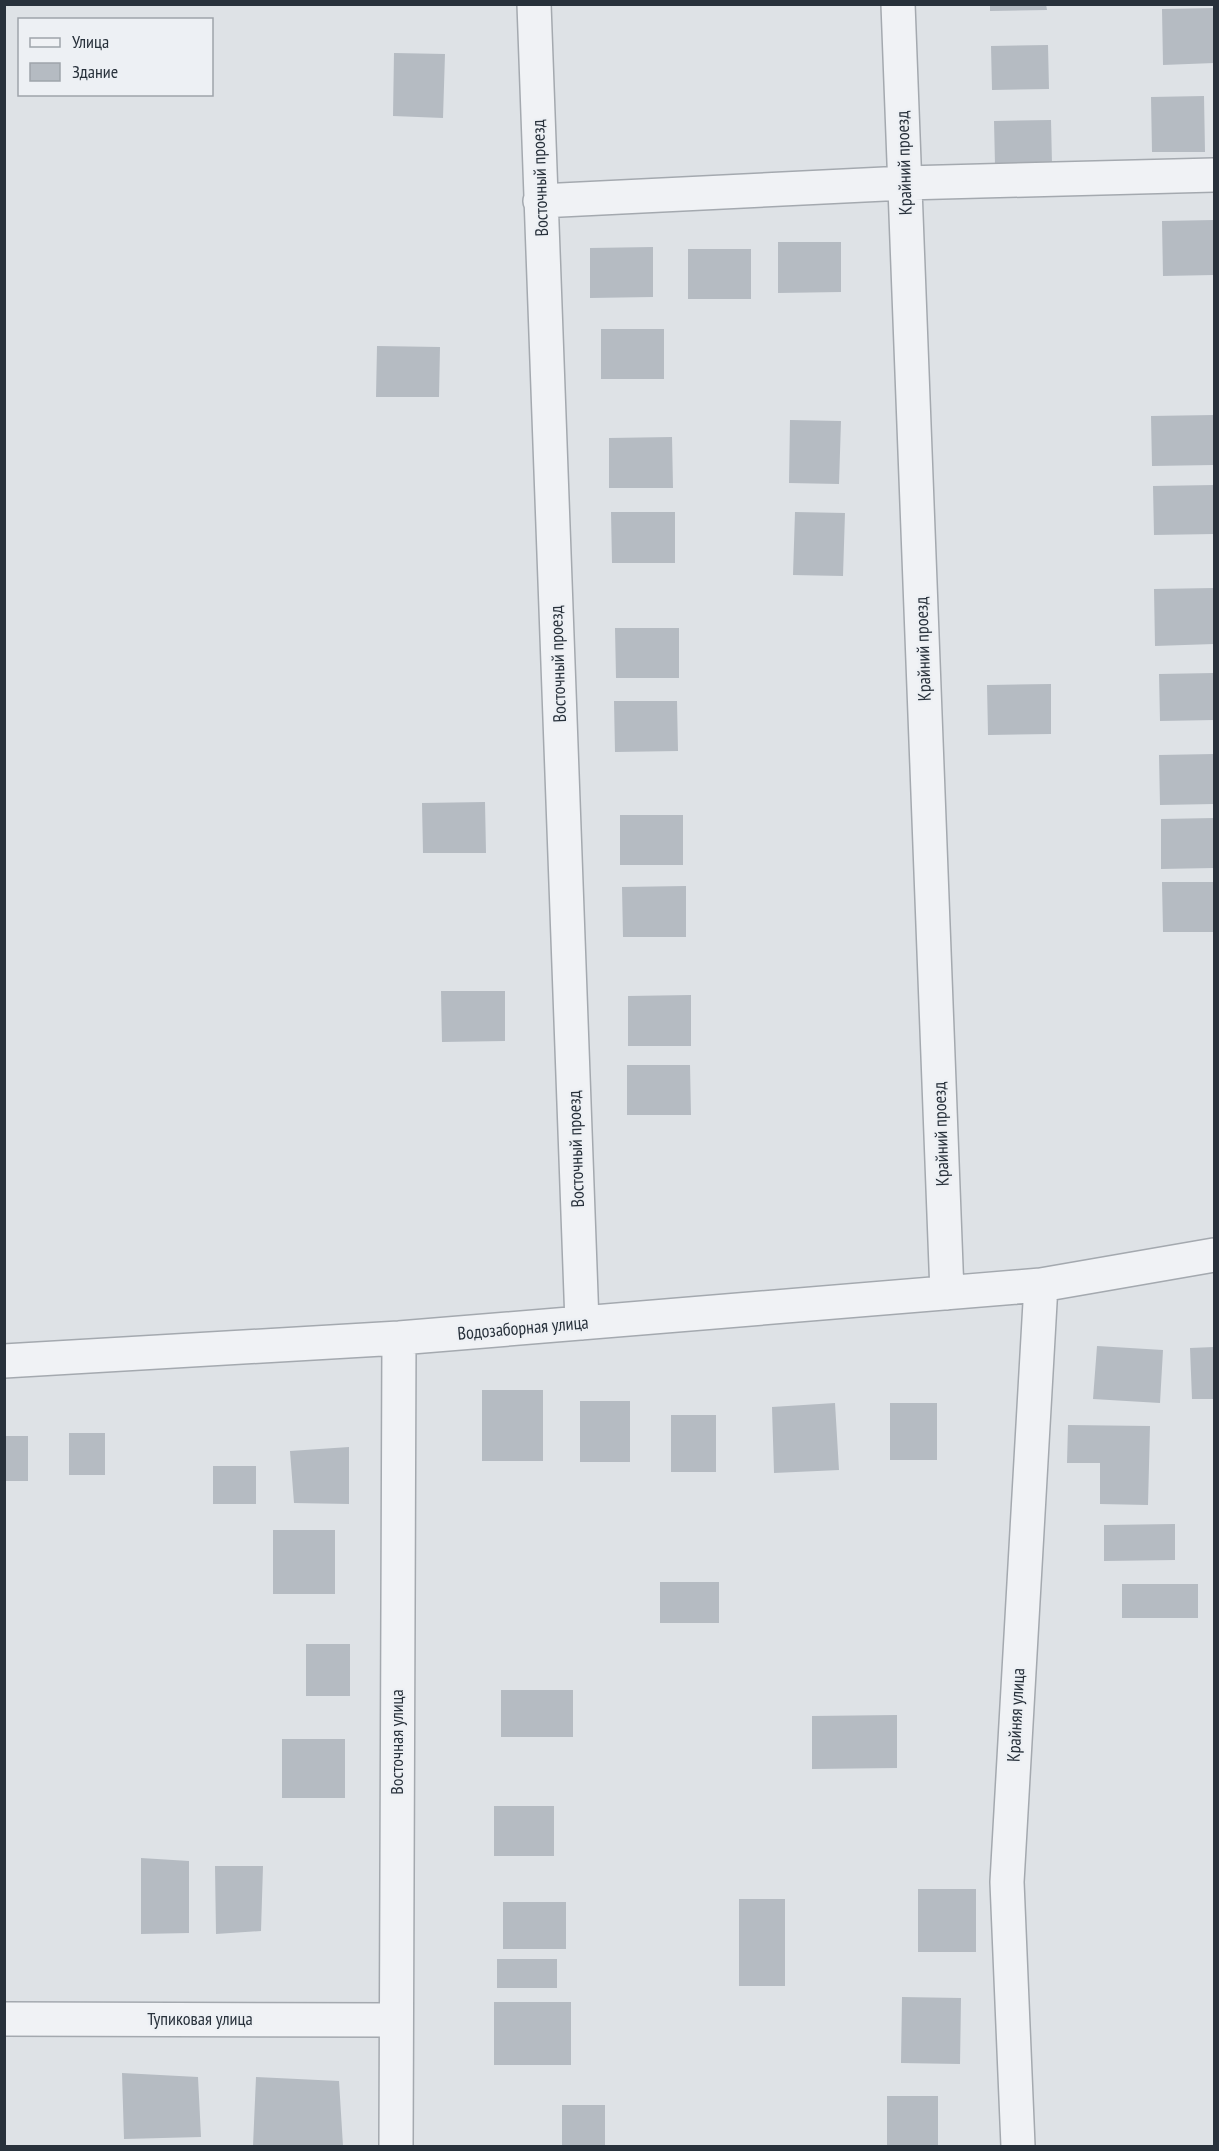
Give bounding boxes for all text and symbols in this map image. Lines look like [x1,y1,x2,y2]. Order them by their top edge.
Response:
legend [18,18,213,96]
text: Улица [72,30,109,53]
text: Здание [72,60,118,83]
street label: Крайний проезд [890,110,917,216]
street label: Восточный проезд [526,119,553,237]
street label: Крайний проезд [909,596,936,702]
street label: Восточный проезд [544,605,571,723]
street label: Крайний проезд [927,1081,954,1187]
street label: Восточный проезд [562,1090,589,1208]
street label: Водозаборная улица [456,1310,589,1345]
street label: Крайняя улица [1002,1667,1029,1763]
street label: Восточная улица [385,1689,408,1795]
street label: Тупиковая улица [147,2007,253,2030]

